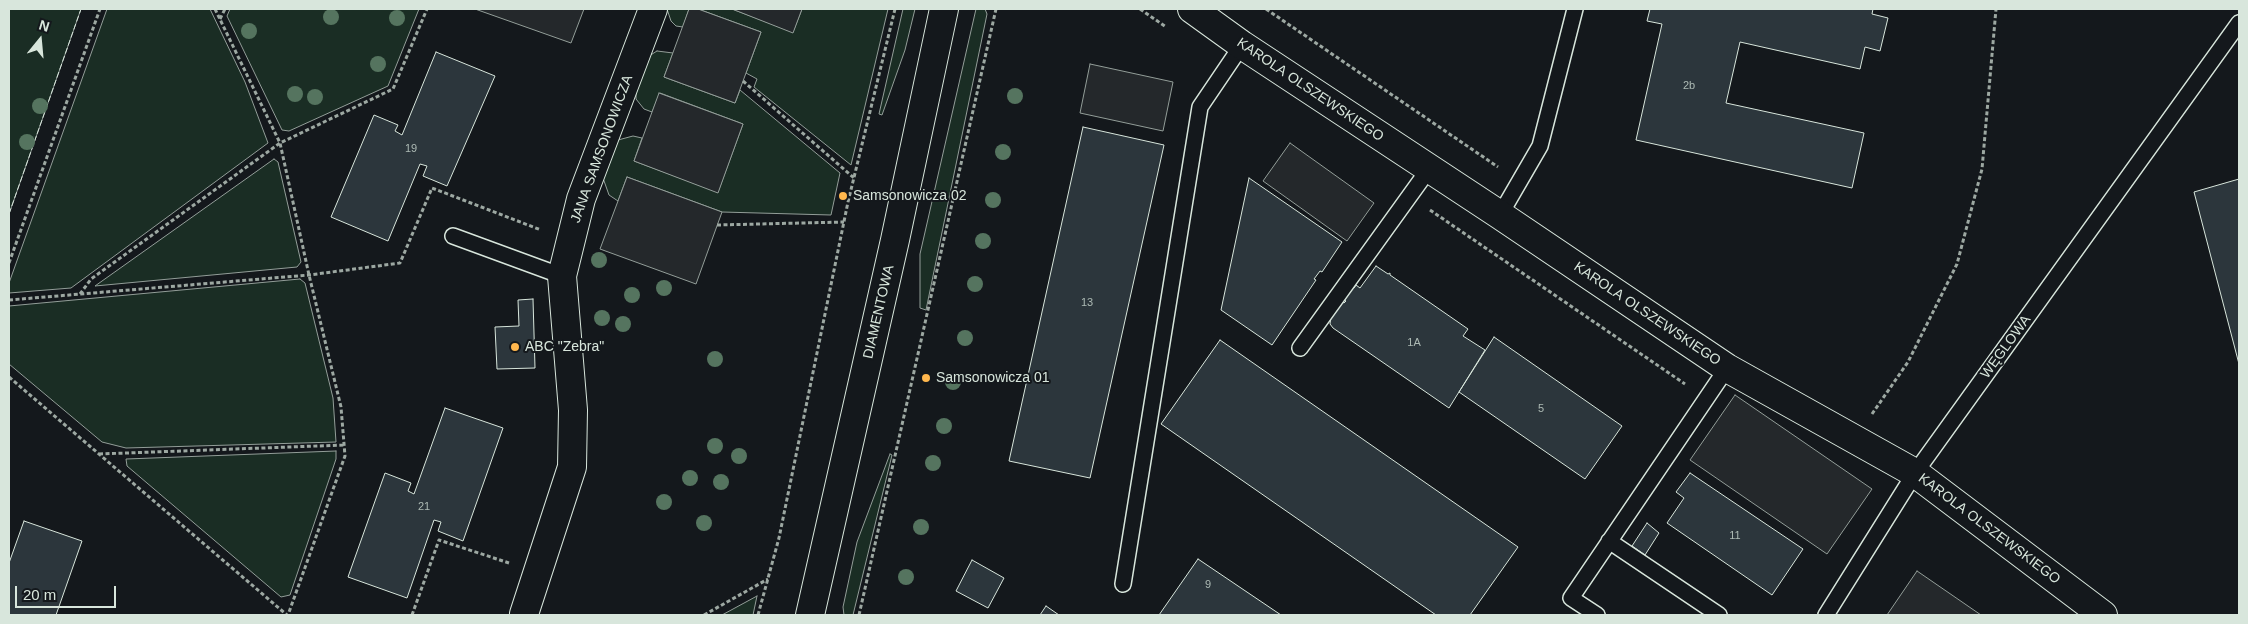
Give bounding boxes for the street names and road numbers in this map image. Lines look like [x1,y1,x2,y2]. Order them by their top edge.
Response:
street label: KAROLA OLSZEWSKIEGO [1233,35,1387,145]
street label: JANA SAMSONOWICZA [567,73,637,225]
street label: KAROLA OLSZEWSKIEGO [1570,259,1724,369]
street label: DIAMENTOWA [860,264,898,360]
street label: WĘGLOWA [1977,312,2035,382]
street label: KAROLA OLSZEWSKIEGO [1915,470,2063,588]

